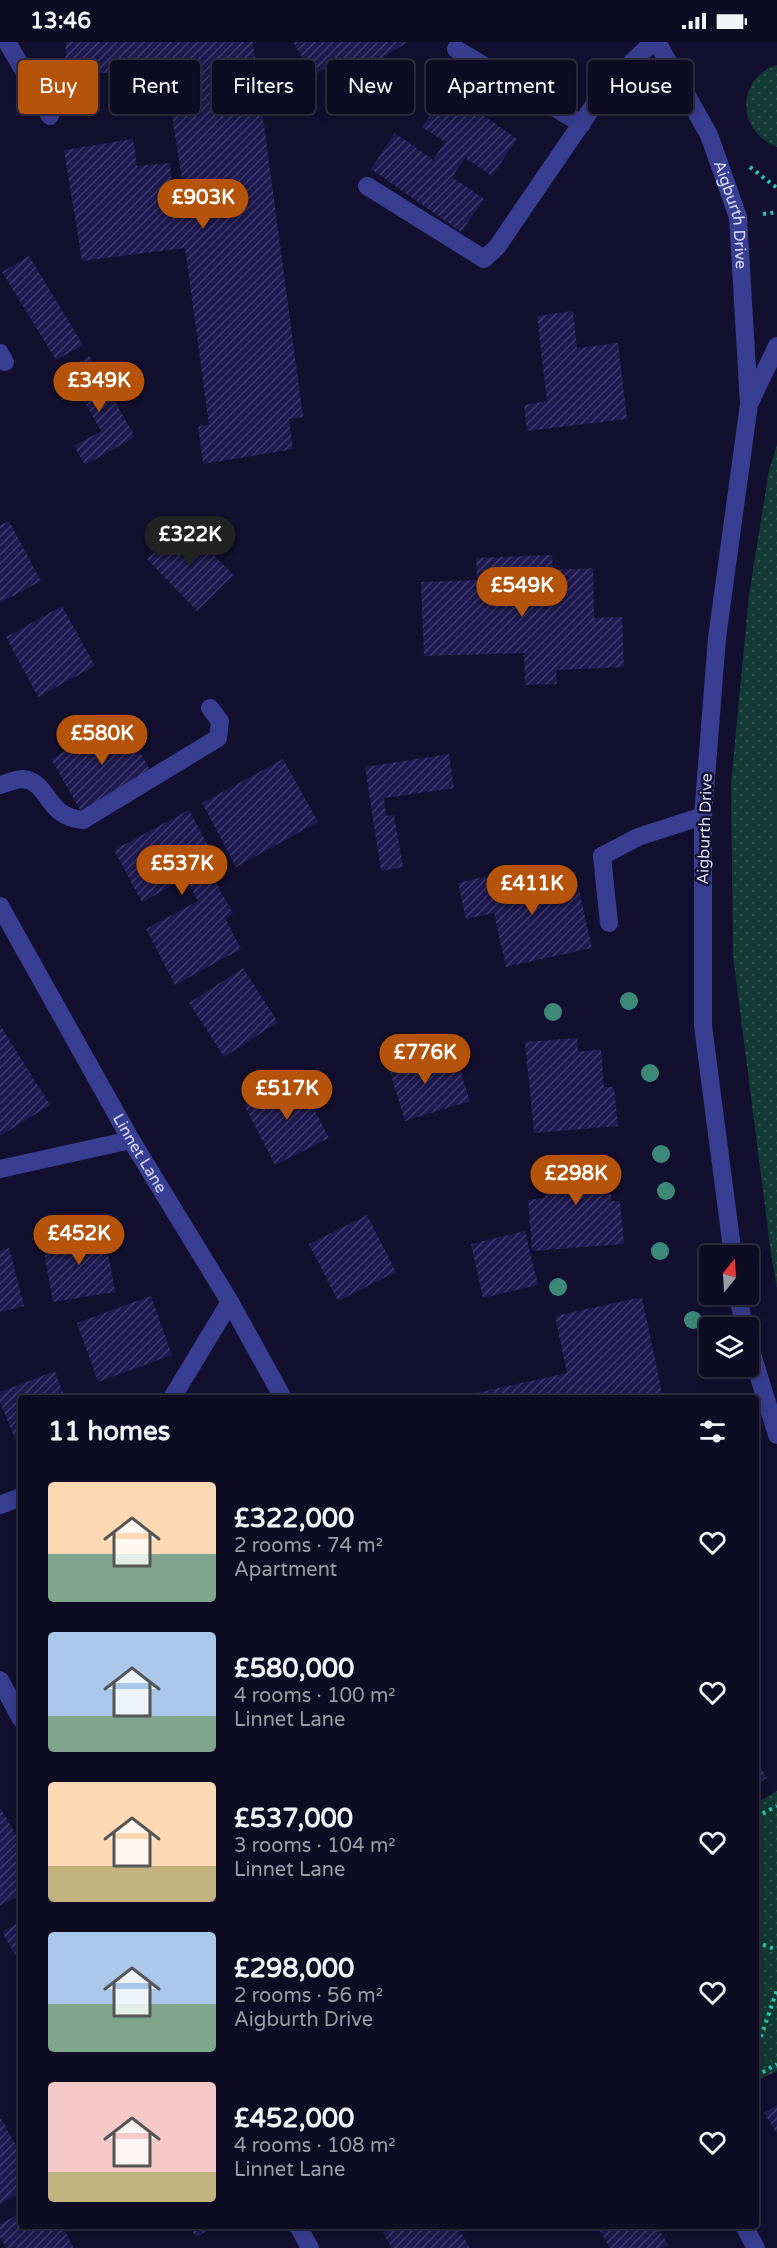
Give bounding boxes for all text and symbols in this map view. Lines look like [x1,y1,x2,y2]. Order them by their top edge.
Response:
text: 13:46 [30,8,91,34]
chip: Buy [18,60,98,114]
chip: Rent [110,60,200,114]
chip: Filters [212,60,315,114]
chip: New [327,60,414,114]
chip: Apartment [426,60,576,114]
chip: House [588,60,693,114]
street label: Aigburth Drive [709,158,751,270]
pin: £903K [161,179,245,230]
text: £903K [171,186,235,210]
pin: £349K [57,362,141,413]
text: £349K [67,369,131,393]
pin: £322K [148,516,232,567]
text: £322K [158,523,222,547]
pin: £549K [480,567,564,618]
text: £549K [490,574,554,598]
pin: £580K [60,715,144,766]
text: £580K [70,722,134,746]
street label: Aigburth Drive [693,773,717,885]
pin: £537K [140,845,224,896]
text: £537K [150,852,214,876]
pin: £411K [490,865,574,916]
text: £411K [500,872,564,896]
pin: £776K [383,1034,467,1085]
text: £776K [393,1041,457,1065]
pin: £517K [245,1070,329,1121]
text: £517K [255,1077,319,1101]
street label: Linnet Lane [108,1110,171,1197]
pin: £298K [534,1155,618,1206]
text: £298K [544,1162,608,1186]
pin: £452K [37,1215,121,1266]
text: £452K [47,1222,111,1246]
north arrow [699,1245,759,1305]
map controls [699,1245,759,1377]
button: layers [699,1317,759,1377]
icon: filters [696,1415,729,1448]
text: 11 homes [48,1416,170,1447]
text: £322,000 [234,1503,354,1534]
icon: home [96,1506,168,1578]
icon: heart [696,1526,729,1559]
text: 2 rooms · 74 m² [234,1534,383,1558]
text: Apartment [234,1558,337,1582]
text: £580,000 [234,1653,354,1684]
icon: home [96,1656,168,1728]
icon: heart [696,1676,729,1709]
text: 4 rooms · 100 m² [234,1684,396,1708]
text: Linnet Lane [234,1708,345,1732]
text: £537,000 [234,1803,353,1834]
icon: home [96,1806,168,1878]
icon: heart [696,1826,729,1859]
text: 3 rooms · 104 m² [234,1834,396,1858]
text: Linnet Lane [234,1858,345,1882]
text: £298,000 [234,1953,354,1984]
icon: home [96,1956,168,2028]
icon: heart [696,1976,729,2009]
text: 2 rooms · 56 m² [234,1984,383,2008]
text: Aigburth Drive [234,2008,373,2032]
text: £452,000 [234,2103,354,2134]
icon: home [96,2106,168,2178]
icon: heart [696,2126,729,2159]
text: 4 rooms · 108 m² [234,2134,396,2158]
text: Linnet Lane [234,2158,345,2182]

